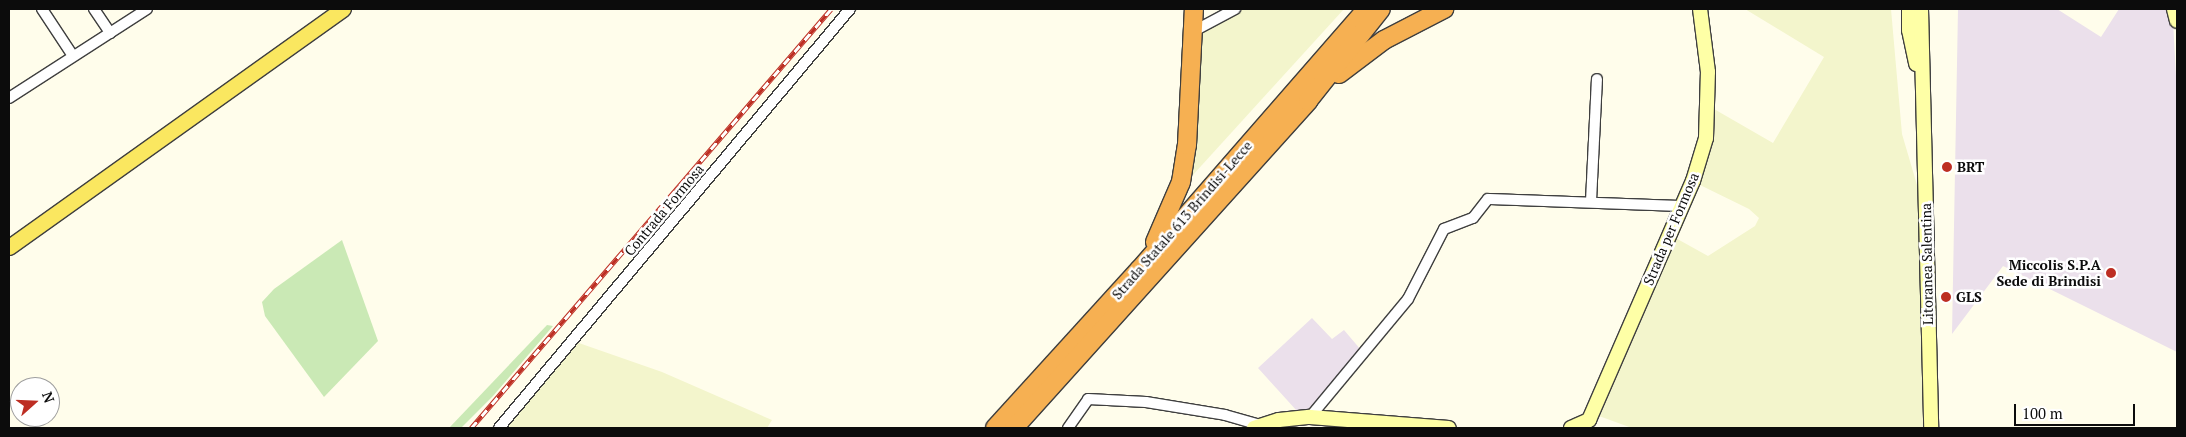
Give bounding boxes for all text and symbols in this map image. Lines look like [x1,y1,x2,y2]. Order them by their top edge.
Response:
street label: Strada Statale 613 Brindisi-Lecce [1108,137,1256,303]
place label: BRT [1957,159,1984,175]
street label: Contrada Formosa [621,161,707,259]
marker: BRT [1941,161,1953,173]
street label: Strada per Formosa [1640,170,1702,288]
street label: Litoranea Salentina [1918,203,1936,325]
place label: Miccolis S.P.A Sede di Brindisi [1996,257,2101,290]
marker: Miccolis S.P.A Sede di Brindisi [2105,267,2117,279]
place label: GLS [1956,289,1982,305]
marker: GLS [1940,291,1952,303]
north arrow [10,377,60,427]
text: N [38,389,59,405]
scale bar [2016,394,2137,426]
text: 100 m [2022,403,2063,423]

